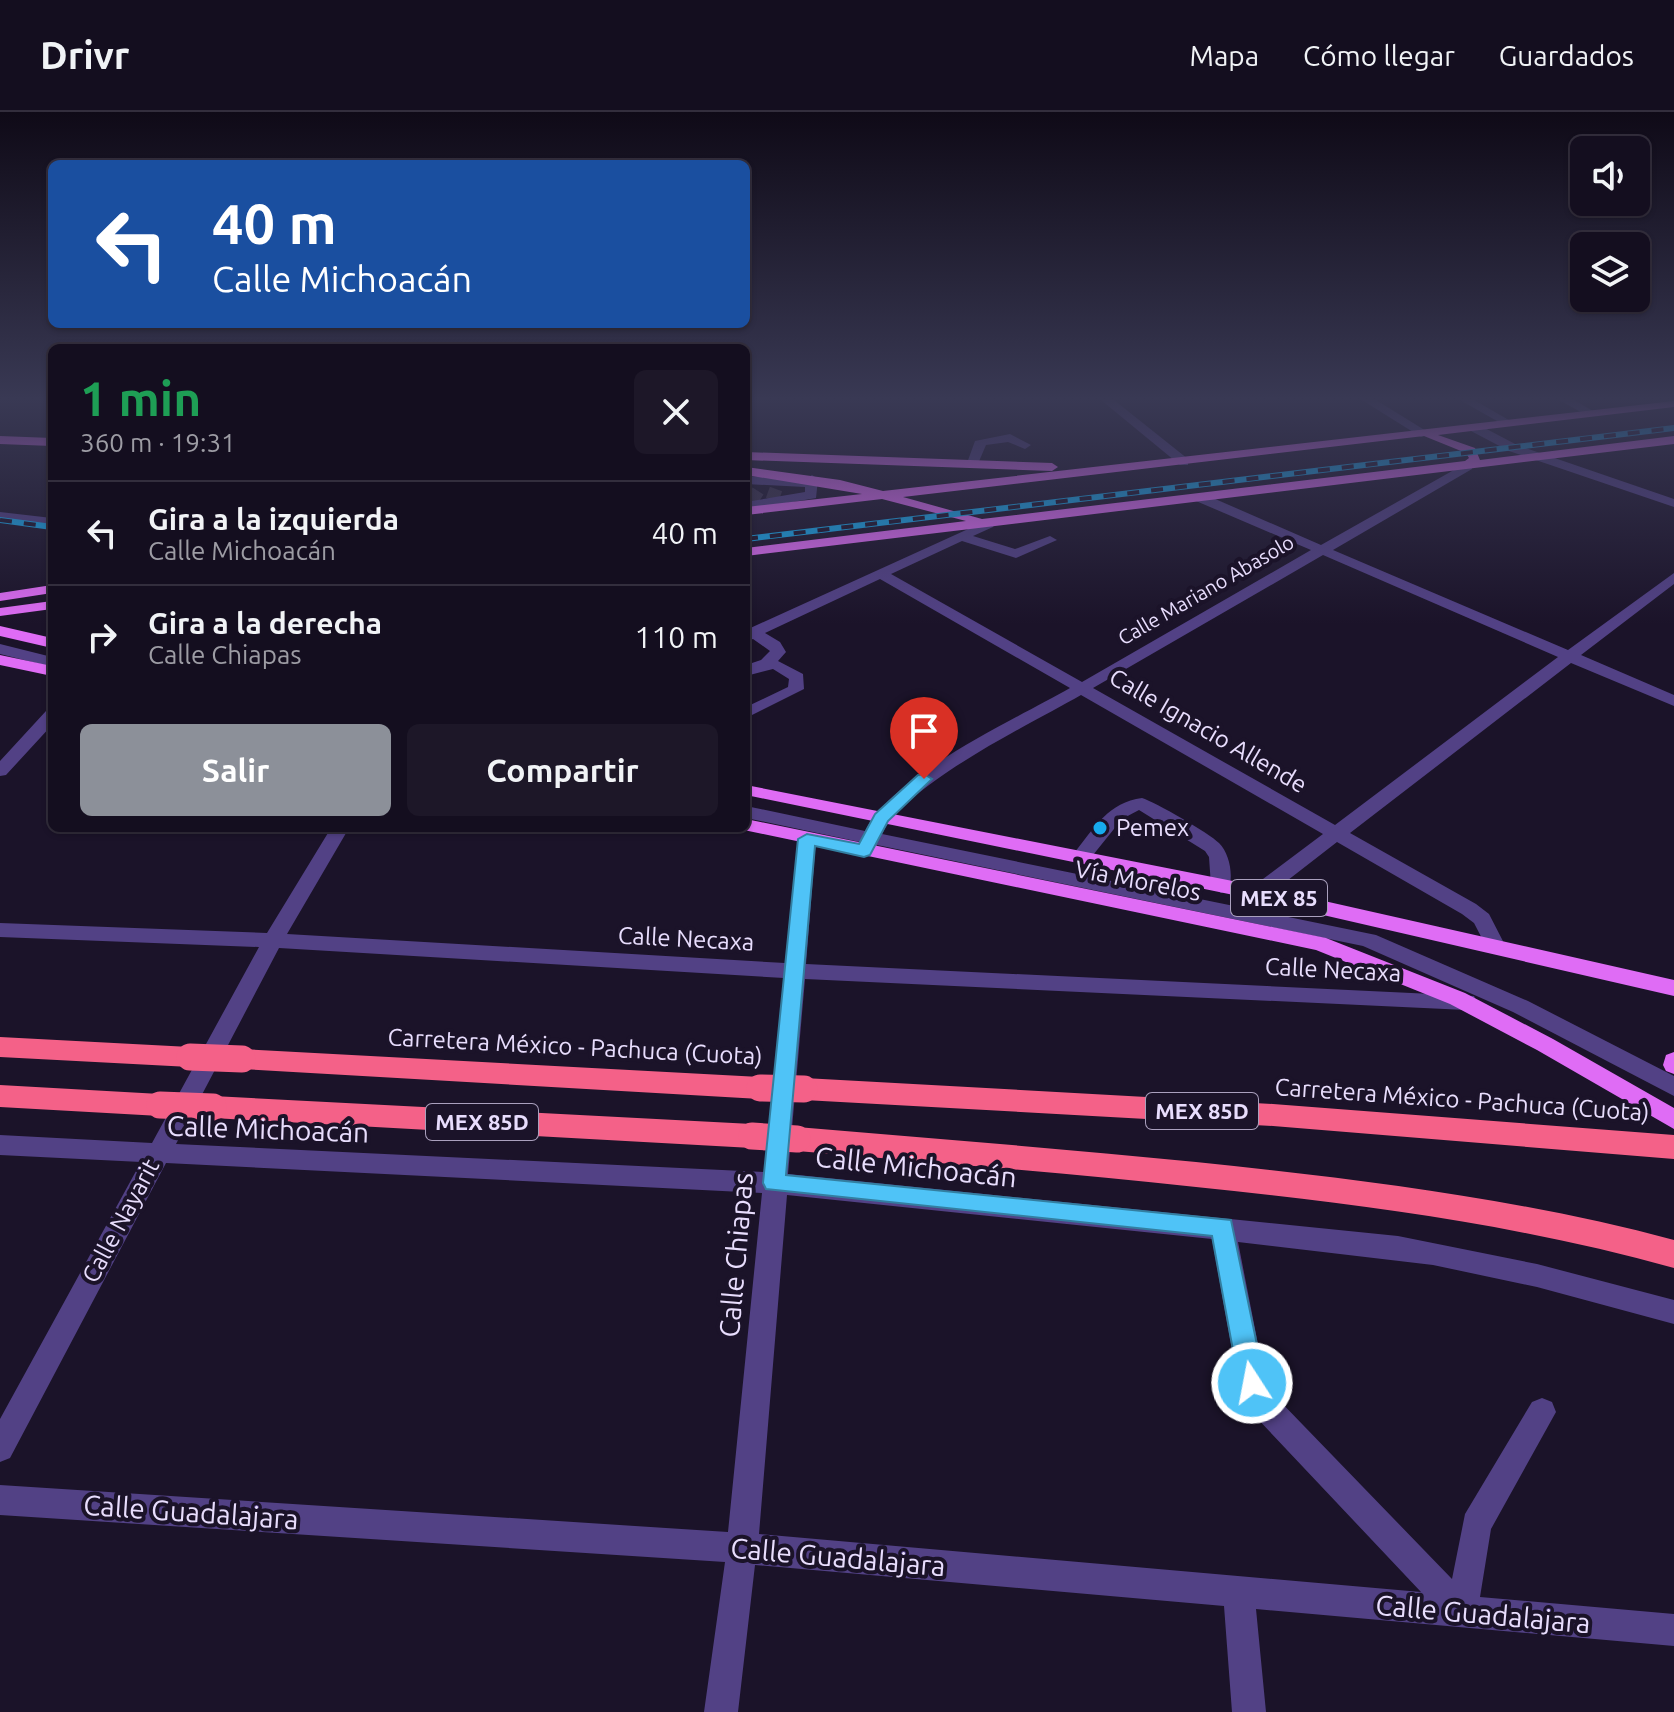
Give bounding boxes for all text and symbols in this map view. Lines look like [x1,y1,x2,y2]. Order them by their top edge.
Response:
text: Drivr [40,34,129,76]
text: Mapa [1190,40,1259,71]
text: Cómo llegar [1303,40,1455,71]
text: Guardados [1499,40,1634,71]
map controls [1570,136,1650,312]
button: sound [1570,136,1650,216]
icon: left [80,192,184,296]
text: 40 m [212,192,337,255]
button: layers [1570,232,1650,312]
text: Calle Michoacán [212,258,472,299]
button: close [634,370,718,454]
text: 1 min [80,371,201,425]
text: 360 m · 19:31 [80,428,236,457]
text: Gira a la izquierda [148,502,399,536]
icon: left [80,511,124,555]
text: 40 m [651,516,718,550]
street label: Calle Mariano Abasolo [1114,530,1298,649]
text: Calle Michoacán [148,536,336,565]
text: Gira a la derecha [148,606,382,640]
icon: right [80,615,124,659]
text: 110 m [634,620,718,654]
text: Calle Chiapas [148,640,302,669]
street label: Calle Ignacio Allende [1105,663,1312,798]
pin [890,697,958,779]
icon: arrive [902,709,946,753]
button: Salir [80,724,391,816]
button: Compartir [407,724,718,816]
place label: Pemex [1116,814,1189,841]
marker: Pemex [1091,819,1109,837]
street label: Vía Morelos [1073,855,1203,906]
road number: MEX 85 [1231,880,1327,916]
street label: Calle Necaxa [617,921,755,956]
street label: Calle Necaxa [1264,952,1402,987]
street label: Carretera México - Pachuca (Cuota) [387,1023,763,1070]
street label: Carretera México - Pachuca (Cuota) [1274,1073,1650,1126]
road number: MEX 85D [1146,1093,1258,1129]
road number: MEX 85D [426,1104,538,1140]
street label: Calle Michoacán [166,1109,370,1148]
street label: Calle Michoacán [814,1141,1018,1192]
street label: Calle Nayarit [77,1154,165,1287]
street label: Calle Chiapas [713,1171,758,1339]
position arrow [1210,1341,1294,1425]
street label: Calle Guadalajara [82,1489,300,1534]
street label: Calle Guadalajara [729,1532,947,1581]
street label: Calle Guadalajara [1374,1589,1592,1638]

